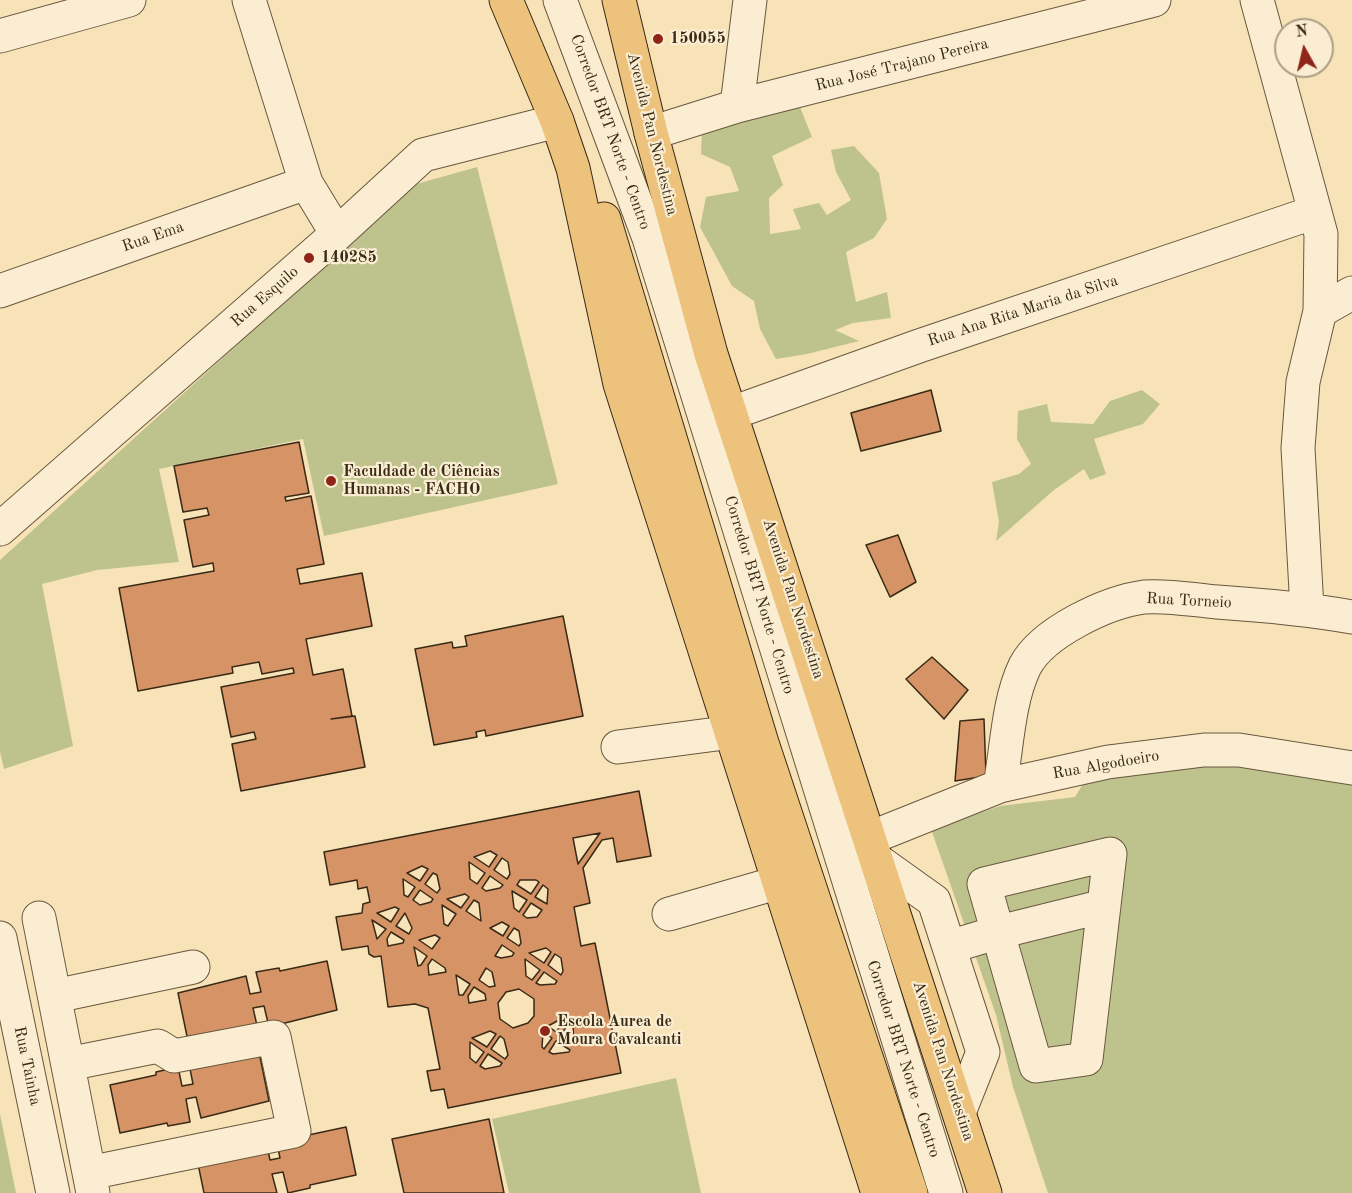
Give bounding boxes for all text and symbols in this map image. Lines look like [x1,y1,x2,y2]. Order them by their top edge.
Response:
north arrow [1274,18,1334,78]
text: N [1295,23,1309,41]
place label: 150055 [670,29,726,49]
street label: Corredor BRT Norte - Centro [566,32,654,232]
marker: 150055 [651,32,665,46]
street label: Rua José Trajano Pereira [813,34,991,96]
street label: Avenida Pan Nordestina [622,51,682,217]
street label: Rua Ema [120,217,186,257]
place label: 140285 [321,248,377,268]
marker: 140285 [302,251,316,265]
street label: Rua Esquilo [227,262,303,332]
street label: Rua Ana Rita Maria da Silva [925,271,1121,351]
place label: Faculdade de Ciências Humanas - FACHO [343,462,500,500]
marker: Faculdade de Ciências Humanas - FACHO [324,474,338,488]
street label: Corredor BRT Norte - Centro [720,494,798,696]
street label: Avenida Pan Nordestina [758,517,828,681]
street label: Rua Torneio [1146,589,1232,613]
street label: Rua Algodoeiro [1051,746,1161,784]
street label: Corredor BRT Norte - Centro [862,958,944,1160]
street label: Avenida Pan Nordestina [908,979,978,1143]
place label: Escola Aurea de Moura Cavalcanti [557,1012,682,1050]
marker: Escola Aurea de Moura Cavalcanti [538,1024,552,1038]
street label: Rua Tainha [9,1025,45,1107]

